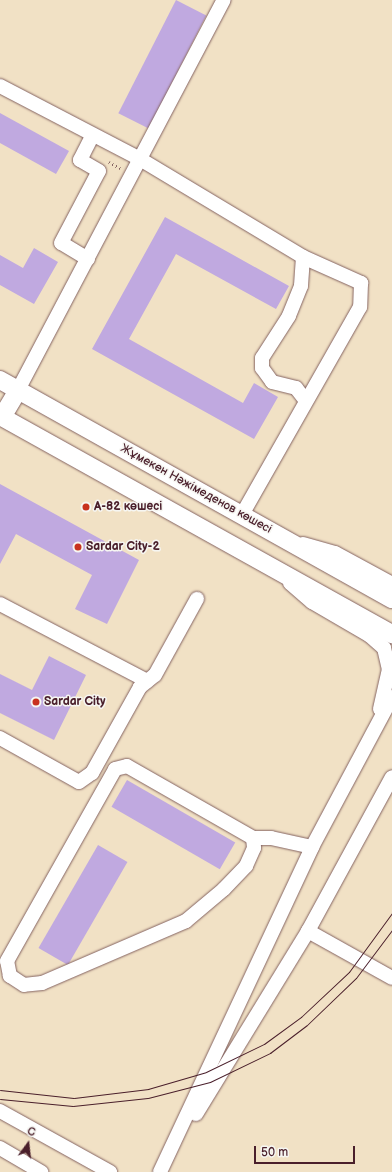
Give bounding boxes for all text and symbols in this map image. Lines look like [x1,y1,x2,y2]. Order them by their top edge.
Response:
street label: Жұмекен Нәжімеденов көшесі [118,441,274,537]
place label: A-82 көшесі [94,500,162,514]
marker: A-82 көшесі [81,502,91,512]
place label: Sardar City-2 [86,540,160,554]
marker: Sardar City-2 [73,542,83,552]
place label: Sardar City [44,695,106,709]
marker: Sardar City [31,697,41,707]
north arrow [8,1124,48,1164]
text: С [26,1125,37,1139]
scale bar [256,1138,357,1164]
text: 50 m [261,1145,288,1160]

